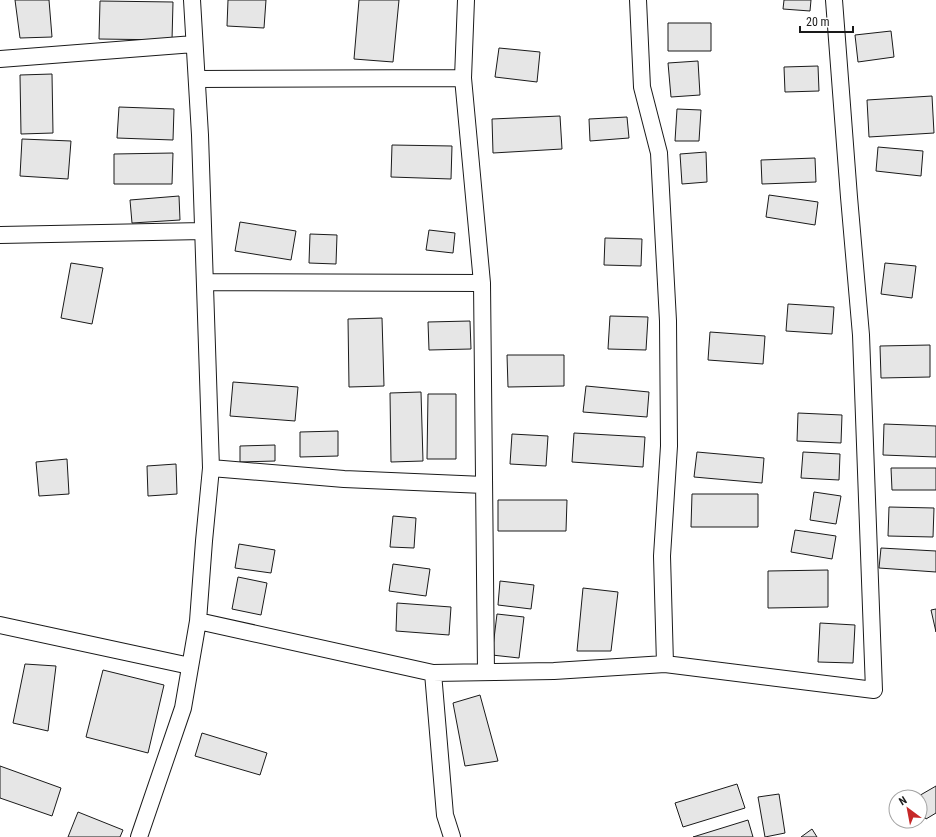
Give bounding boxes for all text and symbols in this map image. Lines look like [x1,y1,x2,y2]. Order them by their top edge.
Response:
scale bar [800,8,853,34]
text: 20 m [806,15,830,29]
north arrow [888,789,928,829]
text: N [897,794,909,808]

